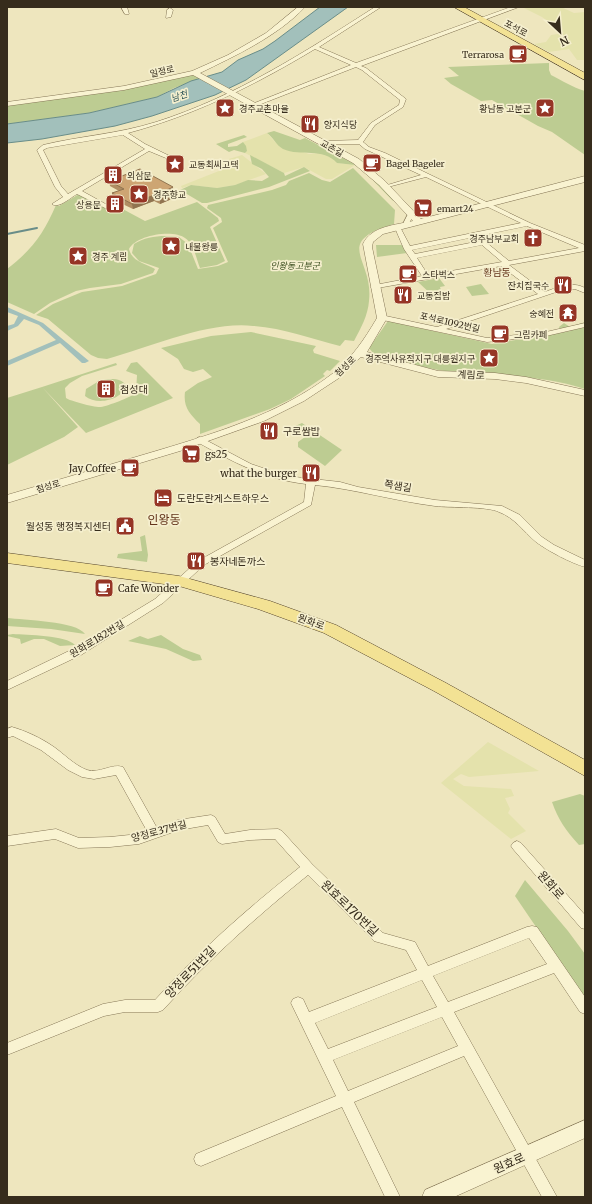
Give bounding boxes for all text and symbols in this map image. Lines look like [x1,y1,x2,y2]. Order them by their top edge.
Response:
north arrow [540,12,580,52]
street label: 포석로 [502,17,530,39]
text: N [557,33,571,49]
cafe icon: Terrarosa [507,43,529,65]
place label: Terrarosa [462,49,504,60]
street label: 일정로 [149,63,175,79]
water label: 남천 [169,88,189,104]
place icon: 경주교촌마을 [214,97,236,119]
place icon: 황남동 고분군 [534,97,556,119]
place label: 경주교촌마을 [239,103,289,114]
place label: 황남동 고분군 [479,103,531,114]
restaurant icon: 양지식당 [299,113,321,135]
place label: 양지식당 [324,119,358,130]
street label: 교촌길 [318,137,346,159]
cafe icon: Bagel Bageler [361,152,383,174]
place icon: 교동최씨고택 [164,153,186,175]
place label: Bagel Bageler [386,158,445,169]
place label: 교동최씨고택 [189,159,239,170]
building icon: 외삼문 [102,164,124,186]
place label: 외삼문 [127,170,152,181]
place icon: 경주향교 [128,183,150,205]
place label: 경주향교 [153,189,186,200]
building icon: 상용문 [104,193,126,215]
supermarket icon: emart24 [412,197,434,219]
place label: 상용문 [76,199,101,210]
place label: emart24 [437,203,474,214]
church icon: 경주남부교회 [522,227,544,249]
place label: 경주남부교회 [469,233,519,244]
place icon: 내물왕릉 [160,235,182,257]
place label: 내물왕릉 [185,241,218,252]
place icon: 경주 계림 [67,245,89,267]
place label: 경주 계림 [92,251,127,262]
park label: 인왕동고분군 [270,260,321,271]
cafe icon: 스타벅스 [397,263,419,285]
district label: 황남동 [483,266,511,279]
place label: 스타벅스 [422,269,455,280]
restaurant icon: 잔치집국수 [552,274,574,296]
place label: 잔치집국수 [508,280,550,291]
restaurant icon: 교동집밥 [392,284,414,306]
place label: 교동집밥 [417,290,451,301]
temple icon: 숭혜전 [557,302,579,324]
place label: 숭혜전 [529,308,554,319]
street label: 포석로1092번길 [419,310,481,334]
cafe icon: 그림카페 [489,323,511,345]
place label: 그림카페 [514,329,547,340]
place icon: 경주역사유적지구 대릉원지구 [478,347,500,369]
street label: 첨성로 [332,353,358,379]
place label: 경주역사유적지구 대릉원지구 [365,353,476,364]
street label: 계림로 [457,368,485,382]
building icon: 첨성대 [95,378,117,400]
place label: 첨성대 [120,383,148,396]
restaurant icon: 구로쌈밥 [258,420,280,442]
place label: 구로쌈밥 [283,425,321,438]
supermarket icon: gs25 [180,443,202,465]
place label: gs25 [205,448,227,461]
cafe icon: Jay Coffee [119,457,141,479]
place label: Jay Coffee [68,462,116,475]
restaurant icon: what the burger [300,462,322,484]
place label: what the burger [219,467,297,480]
street label: 첨성로 [35,477,61,495]
street label: 쪽샘길 [383,477,413,495]
hotel icon: 도란도란게스트하우스 [152,487,174,509]
place label: 도란도란게스트하우스 [177,492,269,505]
district label: 인왕동 [147,512,181,527]
public building icon: 월성동 행정복지센터 [114,515,136,537]
place label: 월성동 행정복지센터 [26,520,111,533]
restaurant icon: 봉자네돈까스 [185,550,207,572]
place label: 봉자네돈까스 [210,555,265,568]
cafe icon: Cafe Wonder [93,577,115,599]
place label: Cafe Wonder [118,582,180,595]
street label: 원화로 [296,611,326,633]
street label: 원화로182번길 [67,617,127,661]
street label: 양정로37번길 [130,817,188,845]
street label: 원화로 [534,868,568,902]
street label: 원효로170번길 [318,877,382,939]
street label: 양정로51번길 [161,943,219,1001]
street label: 원효로 [491,1149,527,1177]

